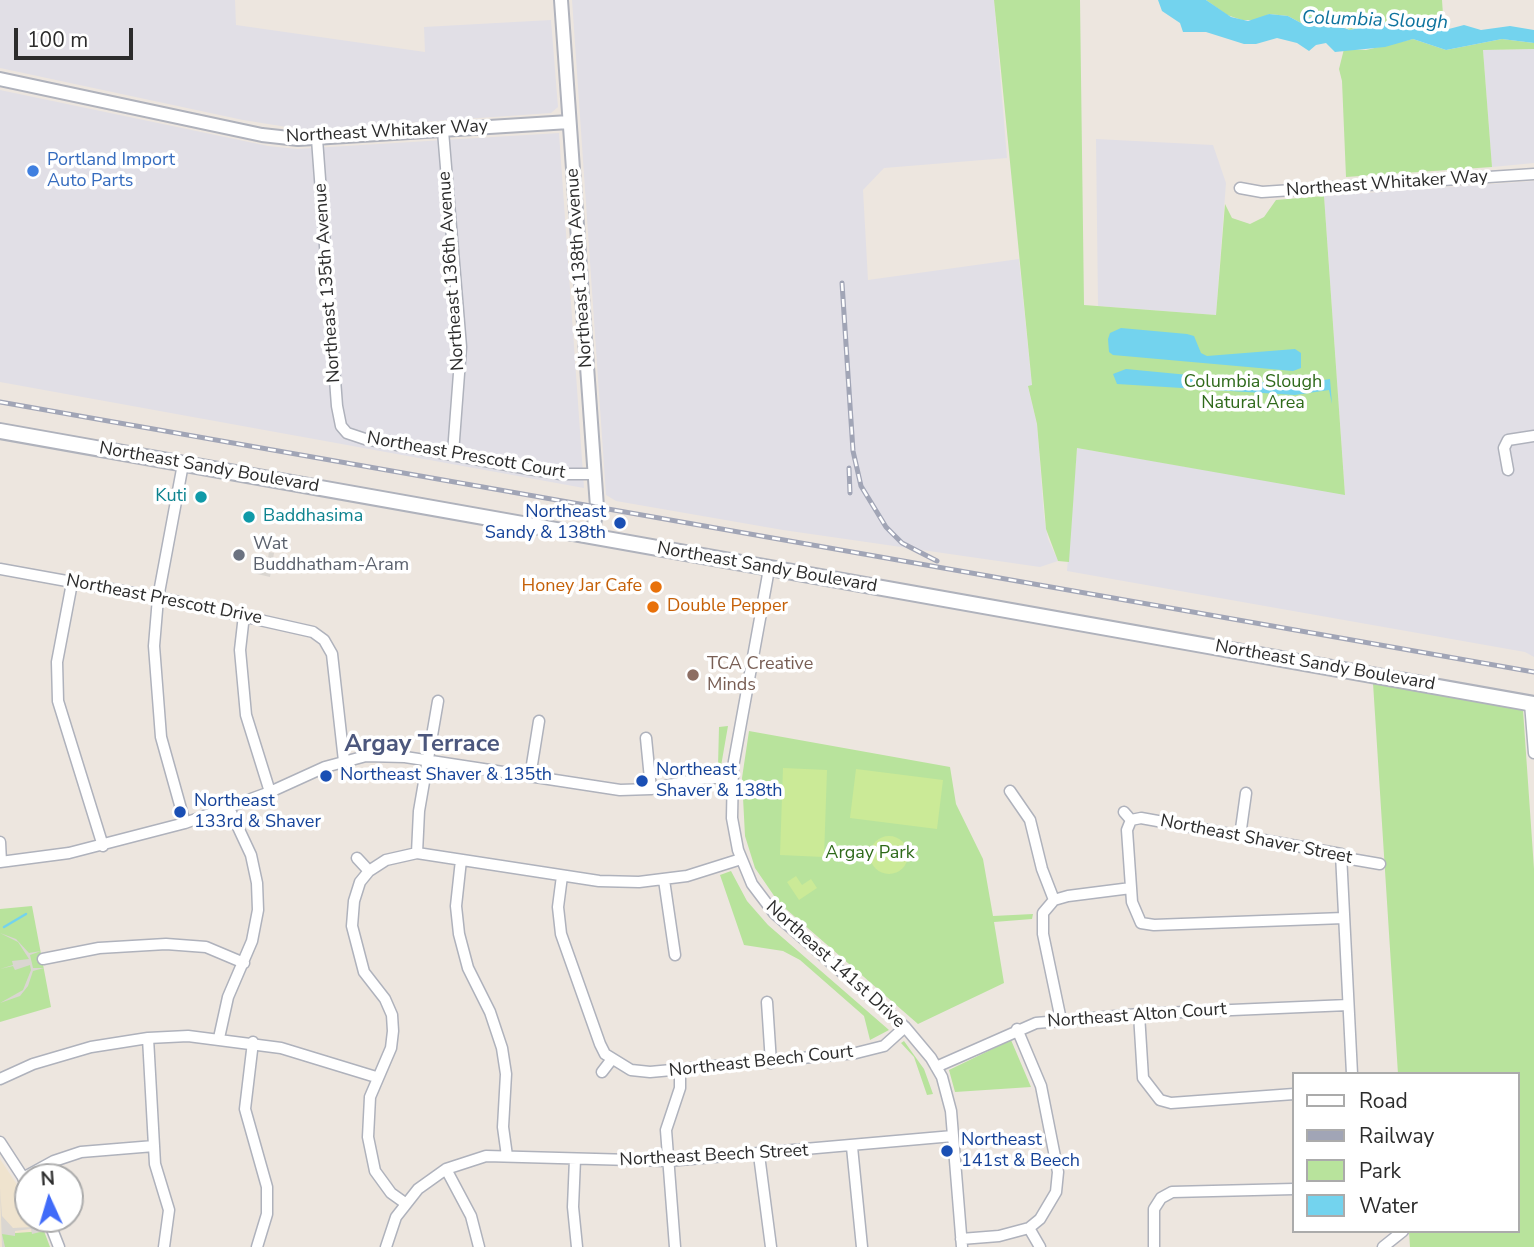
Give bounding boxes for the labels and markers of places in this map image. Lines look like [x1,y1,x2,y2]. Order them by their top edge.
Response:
place label: Portland Import Auto Parts [47,150,175,192]
marker: Portland Import Auto Parts [25,163,41,179]
place label: Kuti [155,486,187,508]
marker: Kuti [193,489,209,505]
place label: Northeast Sandy & 138th [485,502,606,544]
place label: Baddhasima [263,506,363,528]
marker: Baddhasima [241,509,257,525]
marker: Northeast Sandy & 138th [612,515,628,531]
place label: Wat Buddhatham-Aram [253,534,409,576]
marker: Wat Buddhatham-Aram [231,547,247,563]
place label: Honey Jar Cafe [522,576,642,598]
marker: Honey Jar Cafe [648,579,664,595]
place label: Double Pepper [667,596,788,618]
marker: Double Pepper [645,599,661,615]
place label: TCA Creative Minds [707,654,813,696]
marker: TCA Creative Minds [685,667,701,683]
place label: Northeast Shaver & 138th [656,760,783,802]
place label: Northeast Shaver & 135th [340,765,552,787]
marker: Northeast Shaver & 135th [318,768,334,784]
marker: Northeast Shaver & 138th [634,773,650,789]
place label: Northeast 133rd & Shaver [194,791,321,834]
marker: Northeast 133rd & Shaver [172,804,188,820]
place label: Northeast 141st & Beech [961,1130,1080,1172]
marker: Northeast 141st & Beech [939,1143,955,1159]

